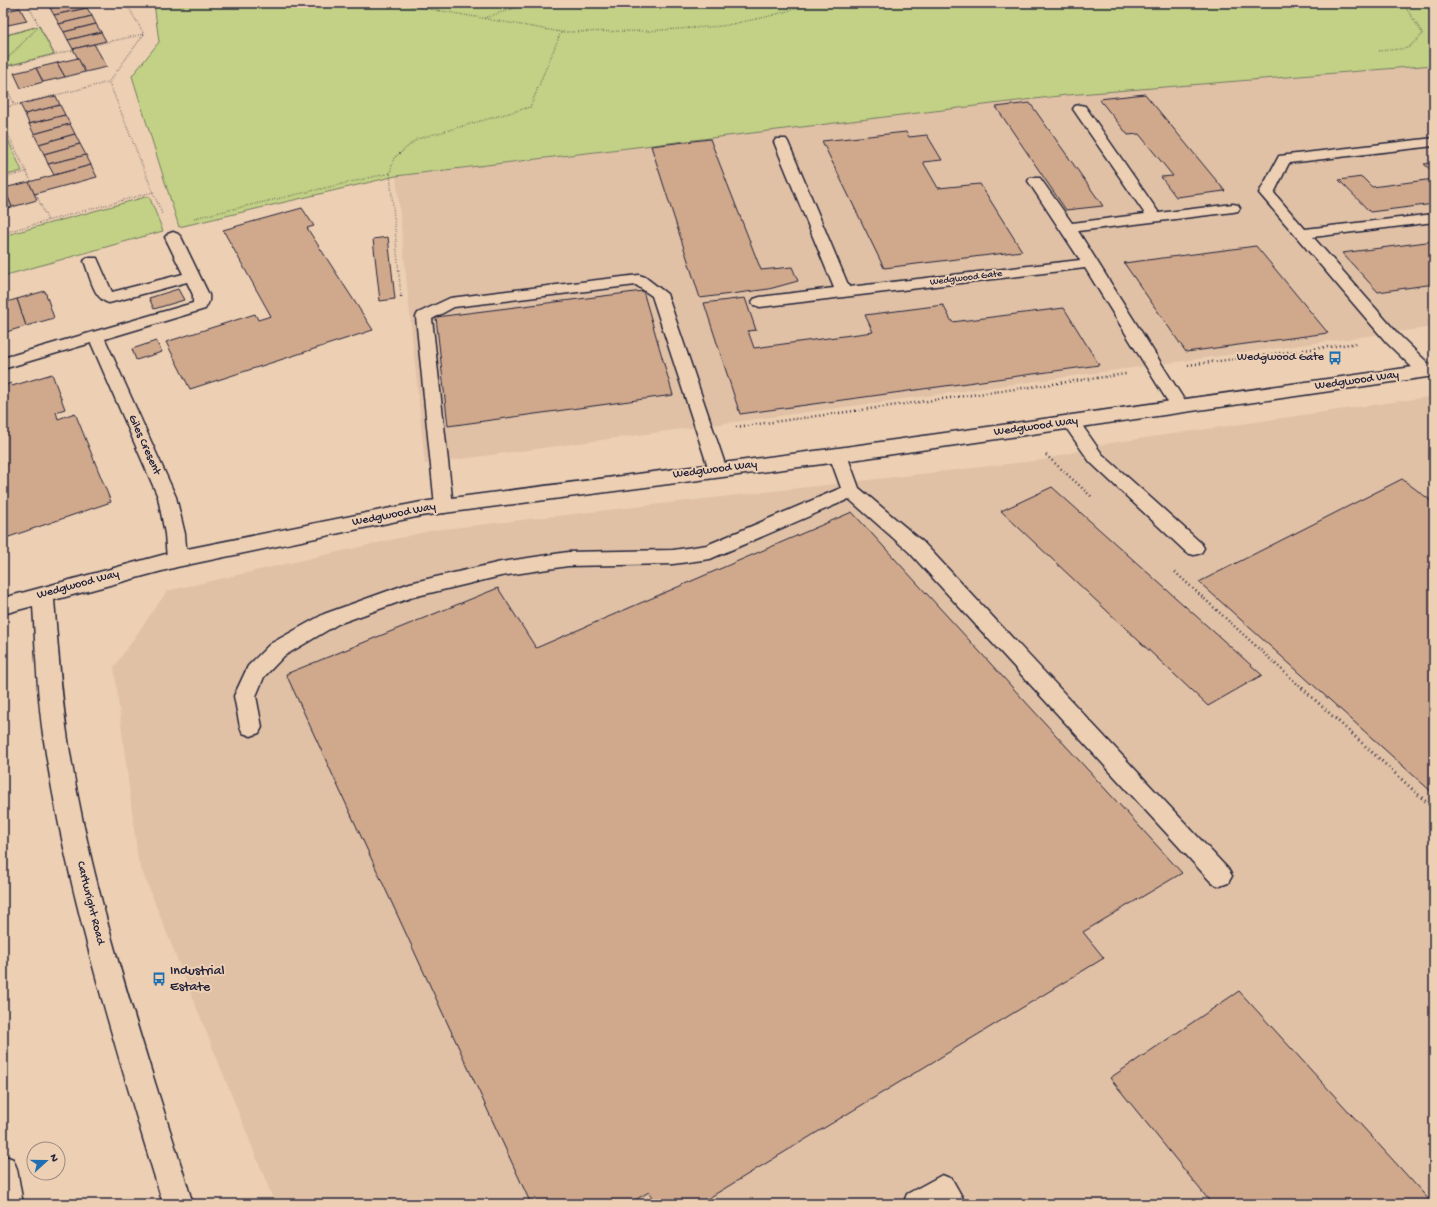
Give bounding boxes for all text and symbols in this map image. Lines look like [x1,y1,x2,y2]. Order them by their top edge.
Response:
street label: Wedgwood Gate [929,268,1004,288]
bus stop icon: Wedgwood Gate [1327,350,1343,366]
place label: Wedgwood Gate [1237,351,1325,365]
street label: Wedgwood Way [1314,368,1400,394]
street label: Giles Cresent [125,413,164,478]
street label: Wedgwood Way [993,414,1079,440]
street label: Wedgwood Way [672,458,758,482]
street label: Wedgwood Way [351,500,437,530]
street label: Wedgwood Way [35,567,121,603]
street label: Cartwright Road [73,860,107,947]
place label: Industrial Estate [170,963,225,996]
bus stop icon: Industrial Estate [151,971,167,987]
north arrow [26,1141,66,1181]
text: N [47,1153,60,1164]

